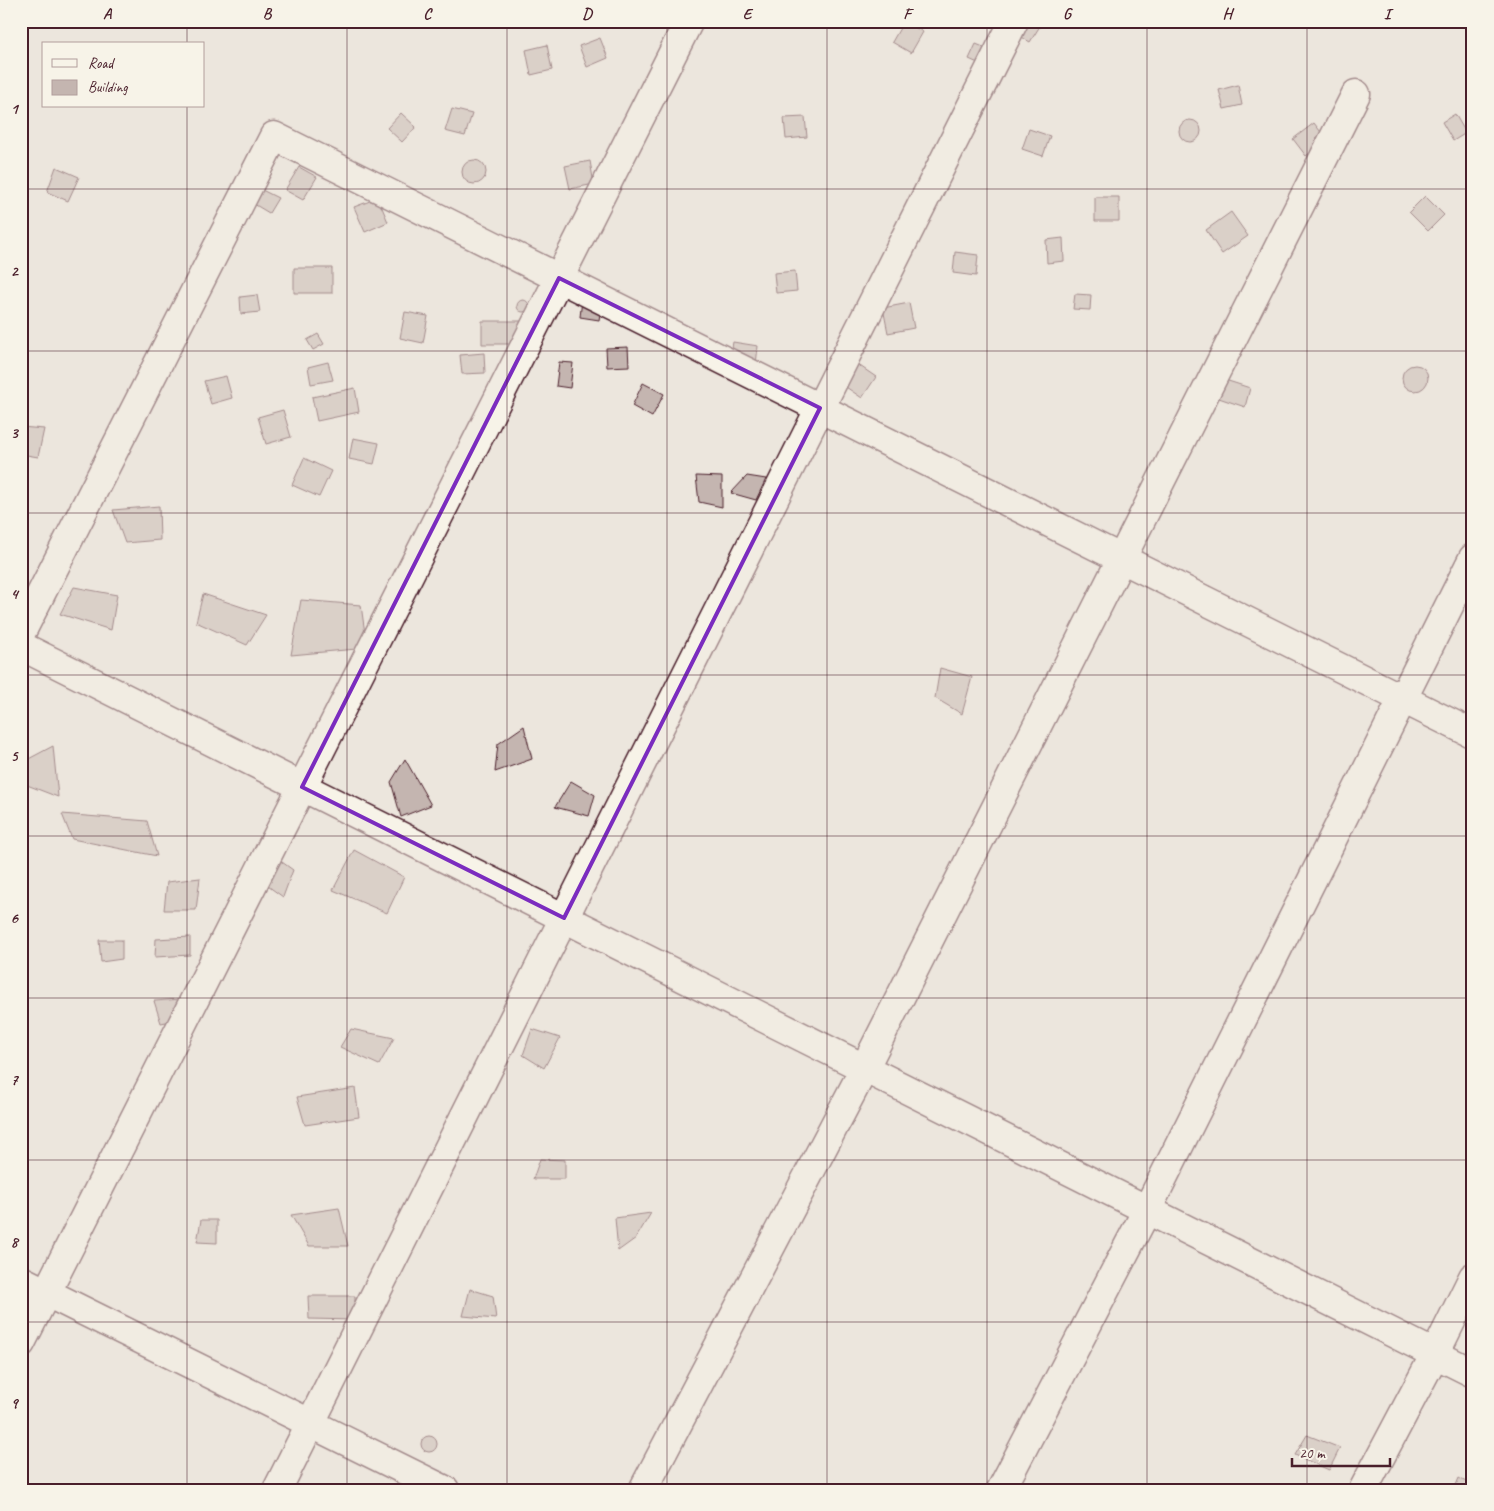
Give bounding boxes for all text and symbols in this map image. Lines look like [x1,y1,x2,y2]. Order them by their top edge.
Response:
text: A [103,4,113,24]
text: B [263,4,273,24]
text: C [423,4,433,24]
text: D [582,4,593,24]
text: E [743,4,754,24]
text: F [903,4,914,24]
text: G [1063,4,1073,24]
text: H [1222,4,1234,24]
text: I [1384,4,1394,24]
legend [42,42,205,108]
text: Road [88,54,115,73]
text: Building [88,78,128,97]
text: 1 [10,99,19,119]
text: 2 [10,261,19,281]
text: 3 [10,423,19,443]
text: 4 [10,584,19,604]
text: 5 [11,746,20,766]
text: 6 [10,908,19,928]
text: 7 [10,1070,19,1090]
text: 8 [10,1232,19,1252]
text: 9 [10,1393,19,1413]
scale bar [1292,1436,1389,1468]
text: 20 m [1299,1444,1326,1463]

